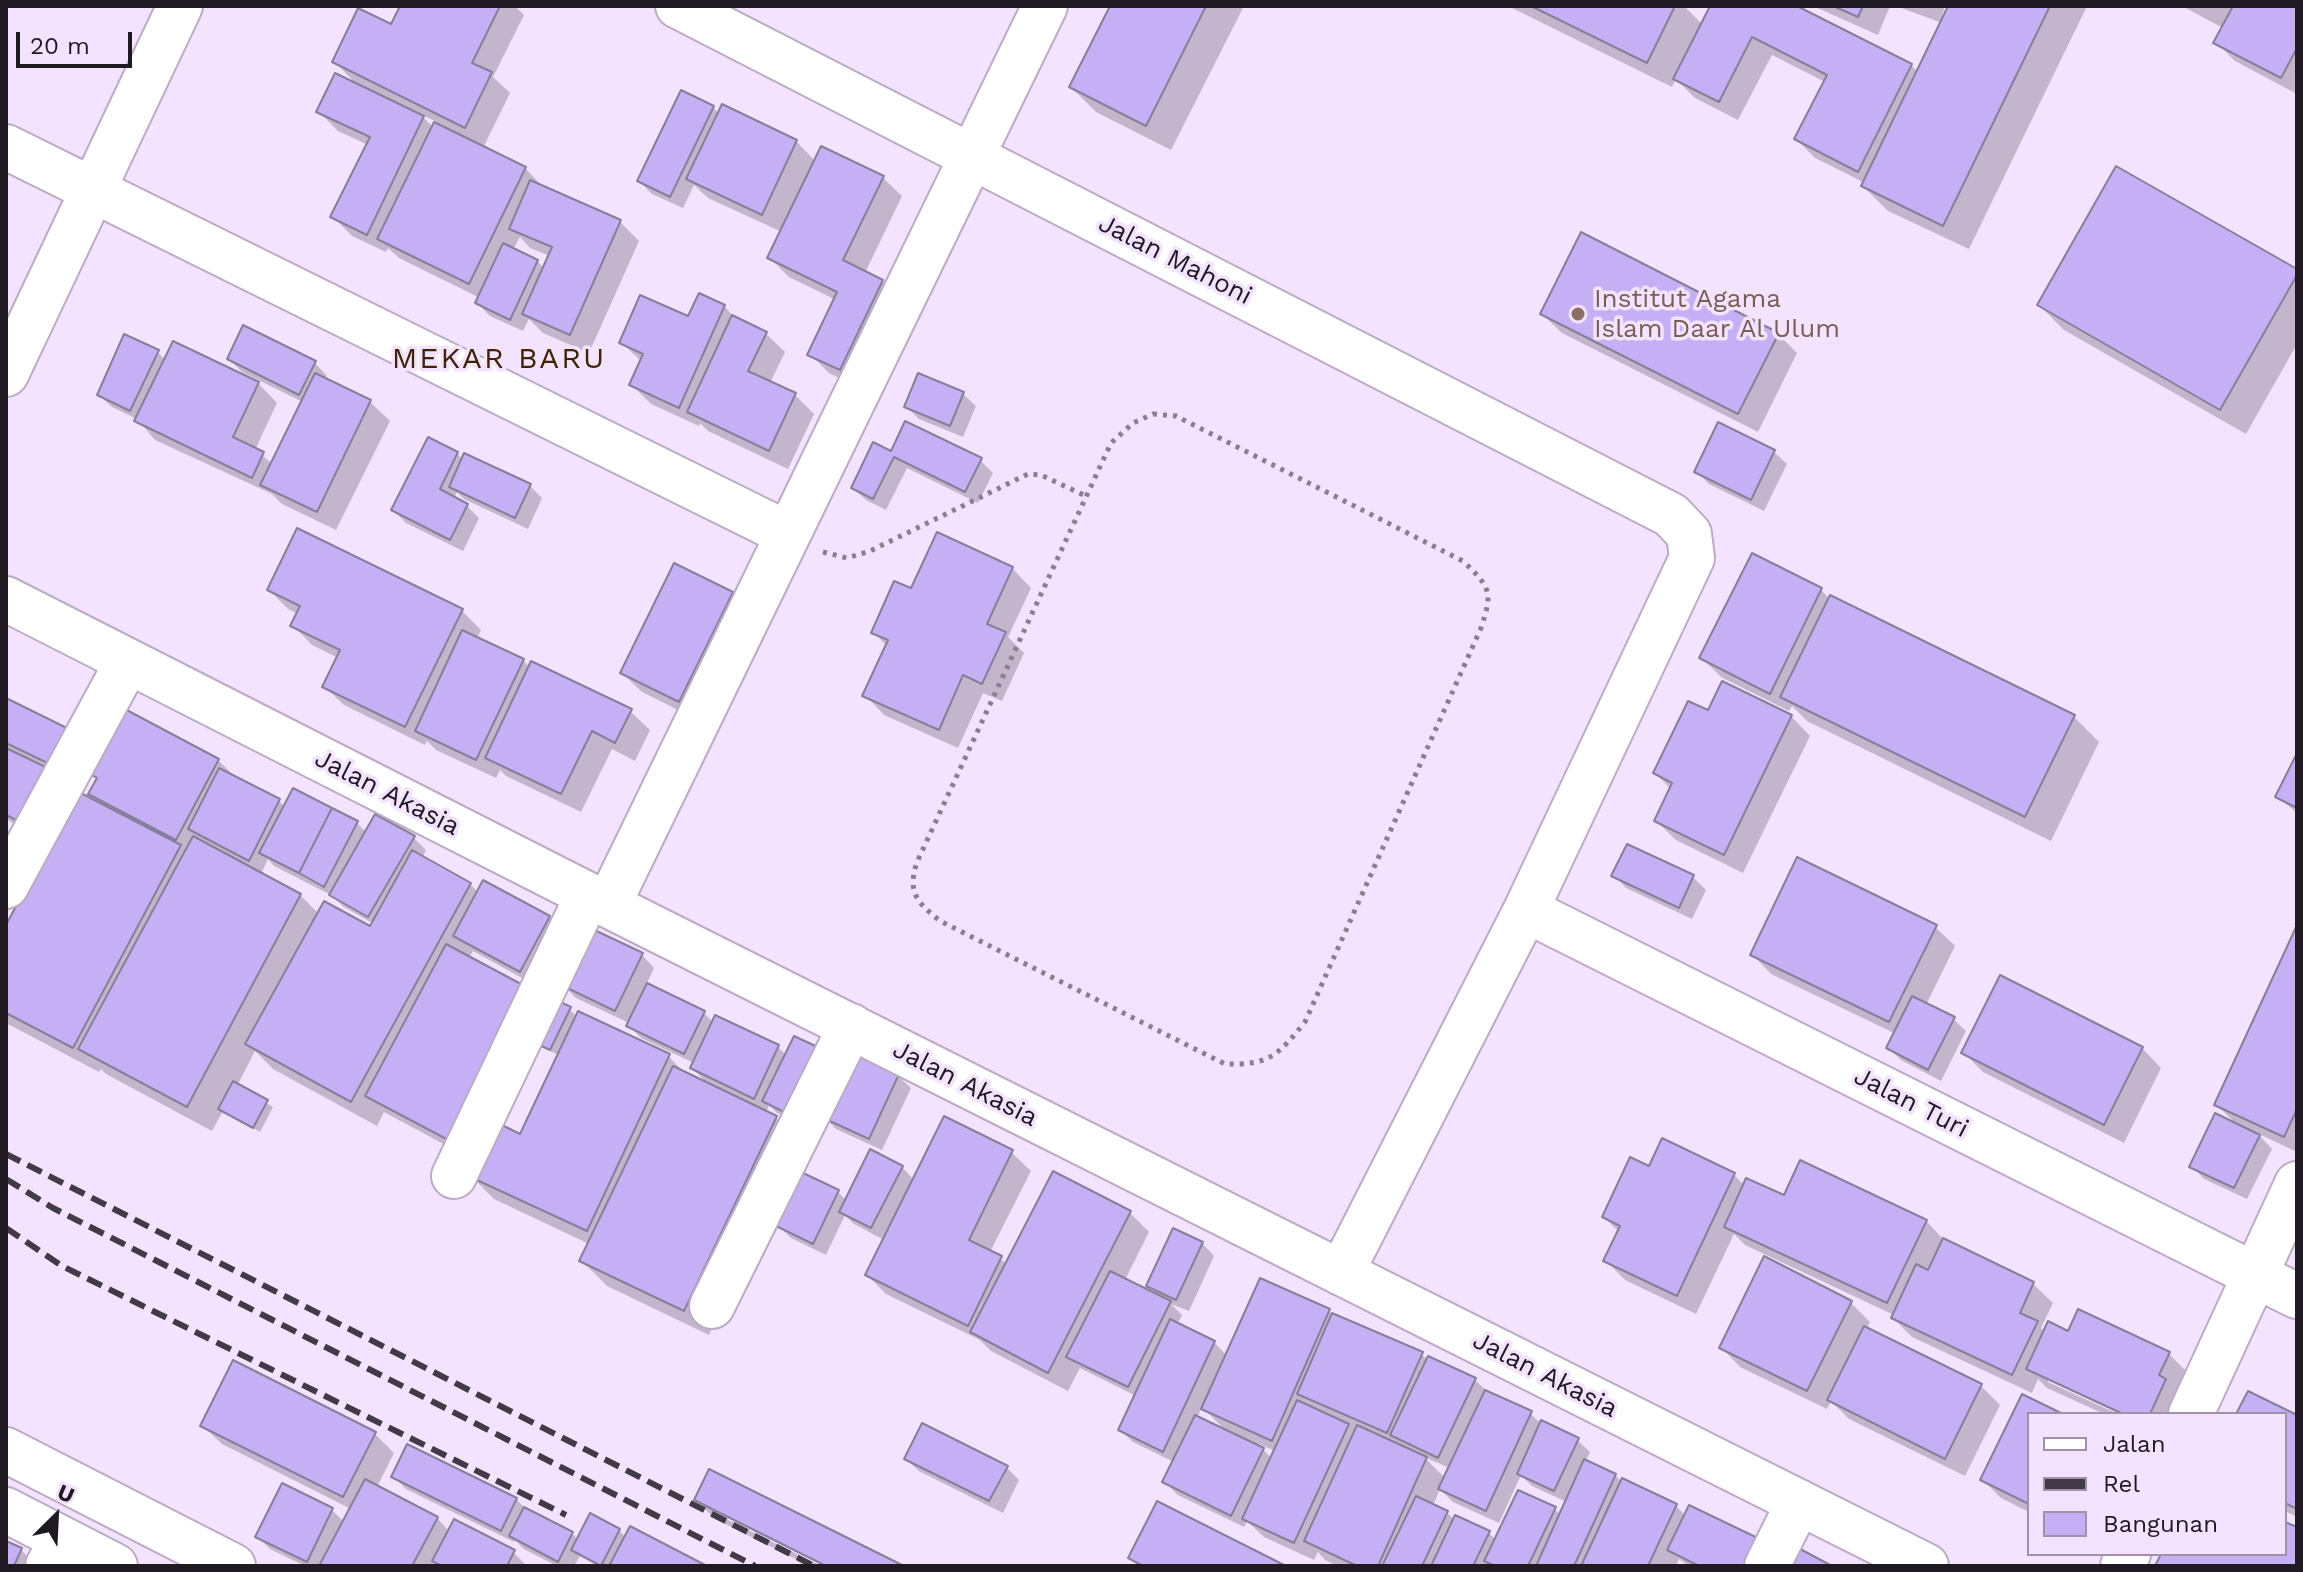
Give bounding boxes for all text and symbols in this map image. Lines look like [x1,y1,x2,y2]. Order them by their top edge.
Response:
scale bar [20,16,136,66]
text: 20 m [30,32,90,60]
street label: Jalan Mahoni [1093,208,1257,312]
place label: Institut Agama Islam Daar Al Ulum [1594,283,1840,344]
marker: Institut Agama Islam Daar Al Ulum [1569,305,1587,323]
district label: MEKAR BARU [392,341,606,377]
street label: Jalan Akasia [309,743,465,843]
street label: Jalan Akasia [887,1034,1043,1134]
street label: Jalan Turi [1849,1061,1973,1145]
street label: Jalan Akasia [1467,1325,1623,1425]
legend [2027,1412,2287,1556]
text: Jalan [2103,1430,2166,1458]
text: Rel [2103,1470,2140,1498]
north arrow [16,1476,96,1556]
text: U [54,1479,78,1508]
text: Bangunan [2103,1510,2218,1538]

